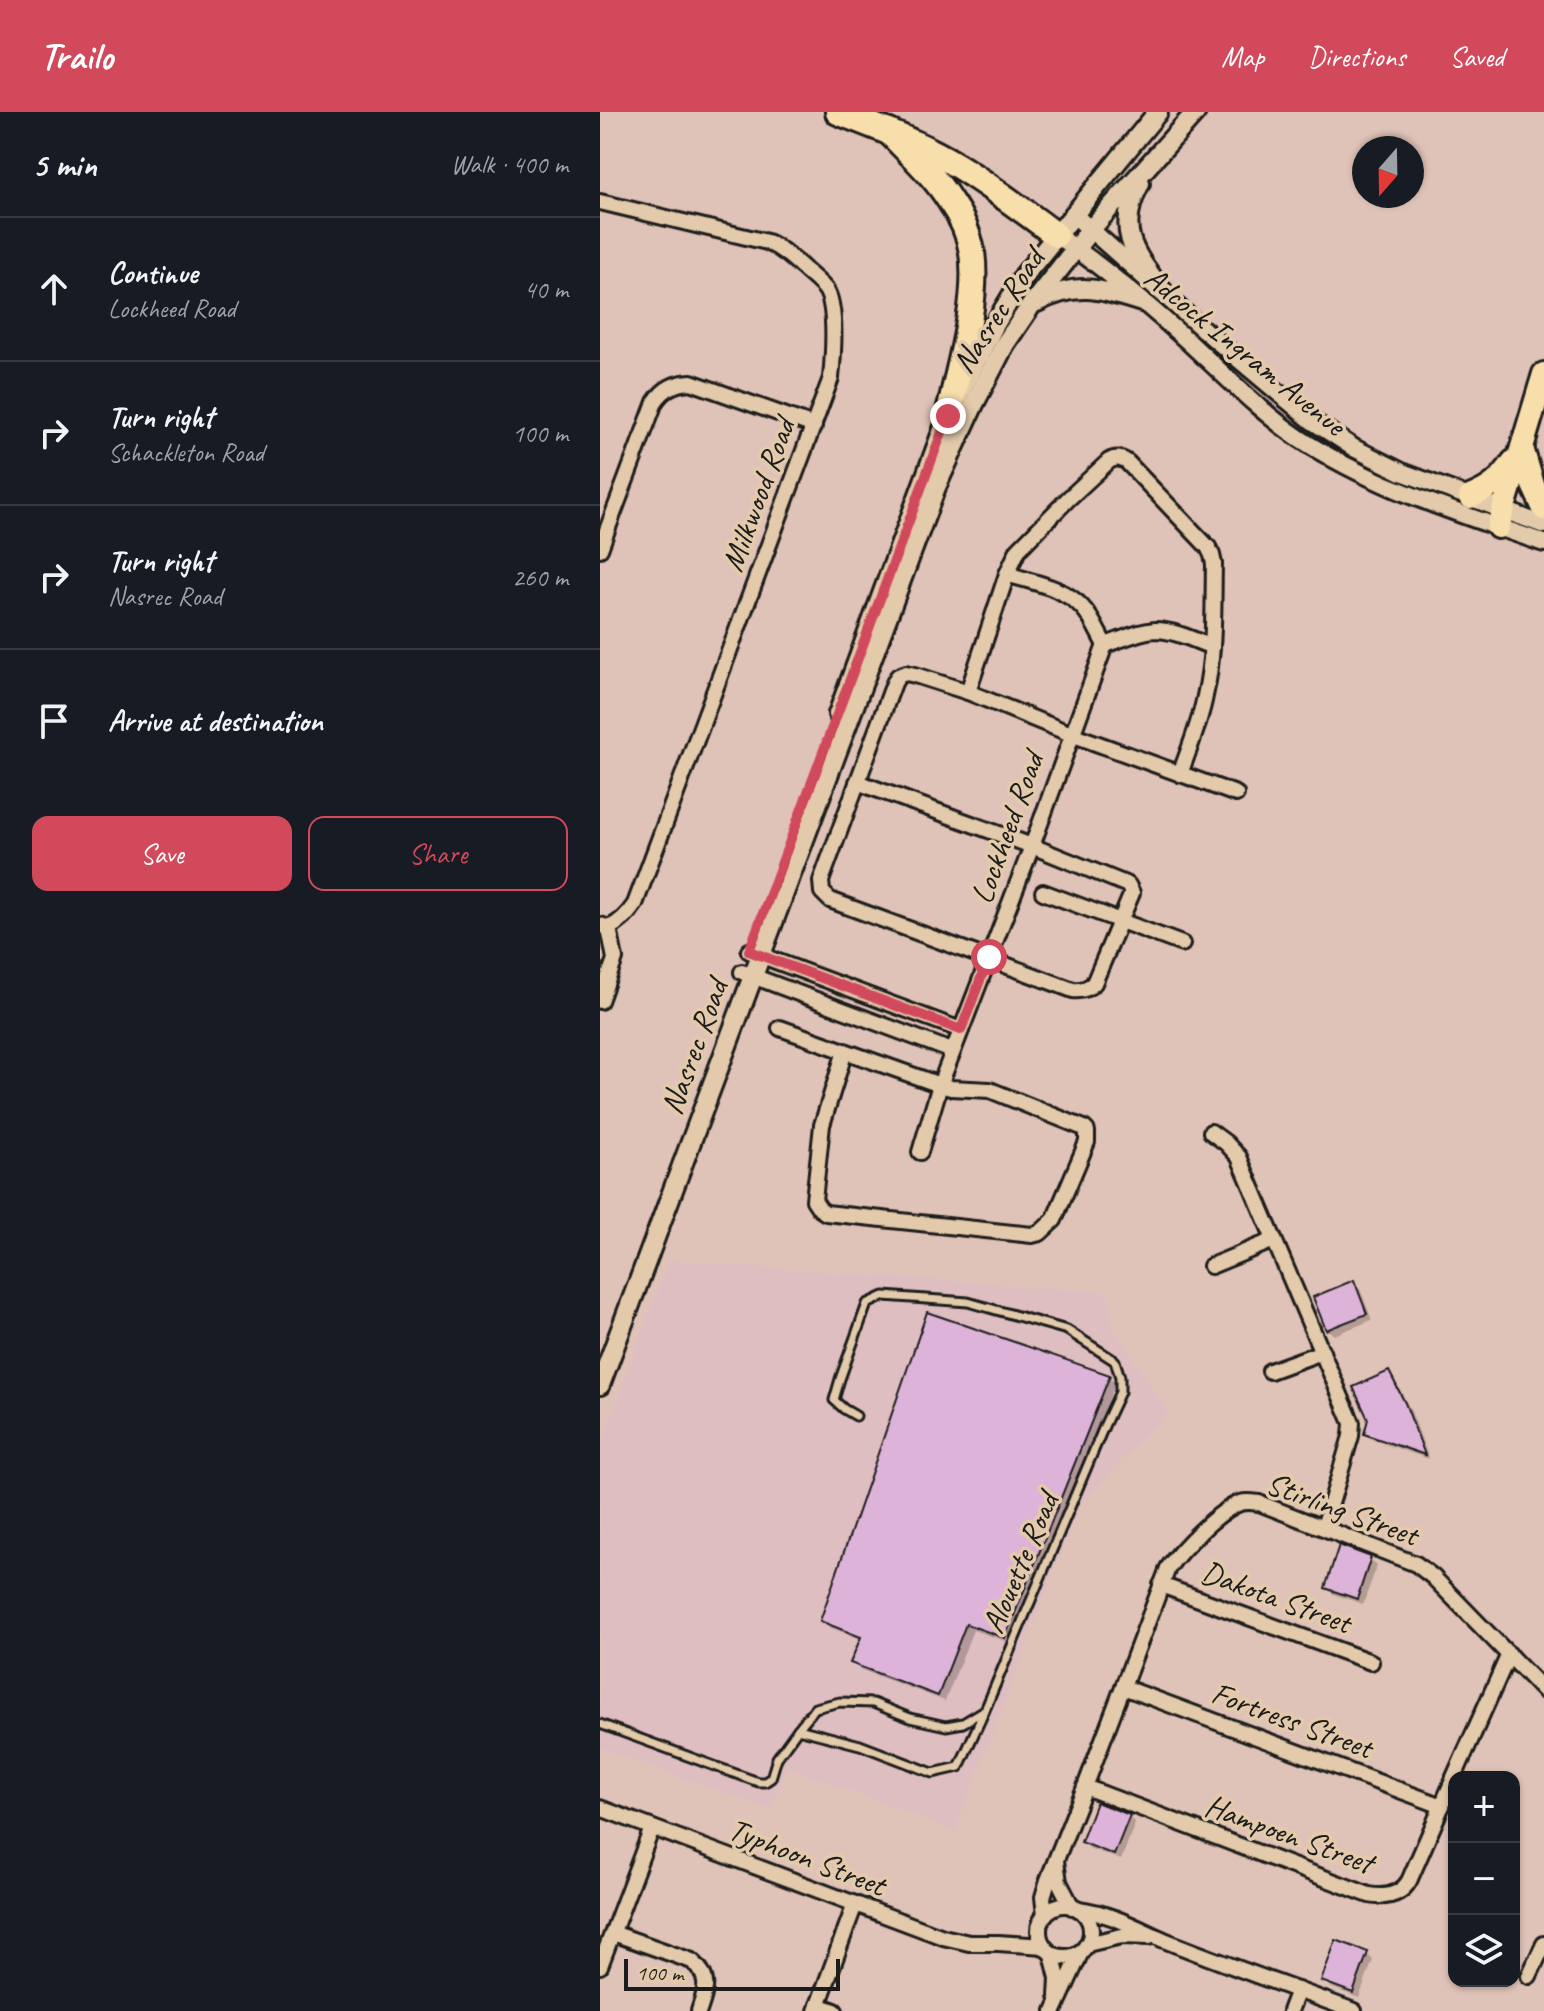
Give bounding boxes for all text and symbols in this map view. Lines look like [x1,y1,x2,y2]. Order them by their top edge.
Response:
text: Trailo [40,33,113,80]
text: Map [1221,39,1264,74]
text: Directions [1308,39,1406,74]
text: Saved [1450,39,1504,74]
north arrow [1352,136,1424,208]
text: 5 min [32,143,97,186]
text: Walk · 400 m [451,148,568,181]
street label: Nasrec Road [943,237,1056,381]
text: Continue [108,254,198,292]
street label: Adcock Ingram Avenue [1136,257,1356,446]
icon: ahead [32,267,76,311]
text: 40 m [524,273,568,306]
text: Lockheed Road [108,292,236,325]
text: Turn right [108,398,213,436]
route end [930,398,966,434]
street label: Milkwood Road [711,408,806,577]
icon: right [32,411,76,455]
text: 100 m [512,417,568,450]
text: Schackleton Road [108,436,264,469]
text: Turn right [108,542,213,580]
icon: right [32,555,76,599]
text: 260 m [512,561,568,594]
text: Nasrec Road [108,580,222,613]
icon: arrive [32,699,76,743]
text: Arrive at destination [108,702,323,740]
street label: Lockheed Road [961,742,1055,909]
button: Save [32,816,292,891]
button: Share [308,816,568,891]
route start [971,939,1007,975]
street label: Nasrec Road [651,970,739,1120]
street label: Stirling Street [1261,1463,1427,1557]
street label: Alouette Road [972,1483,1070,1639]
street label: Dakota Street [1196,1551,1359,1644]
street label: Fortress Street [1206,1672,1381,1769]
map controls [1448,1771,1520,1987]
button: + [1448,1771,1520,1843]
street label: Hampoen Street [1200,1785,1383,1885]
street label: Typhoon Street [723,1808,894,1907]
button: − [1448,1843,1520,1915]
button: layers [1448,1915,1520,1987]
scale bar [624,1955,840,1991]
text: 100 m [636,1959,683,1987]

